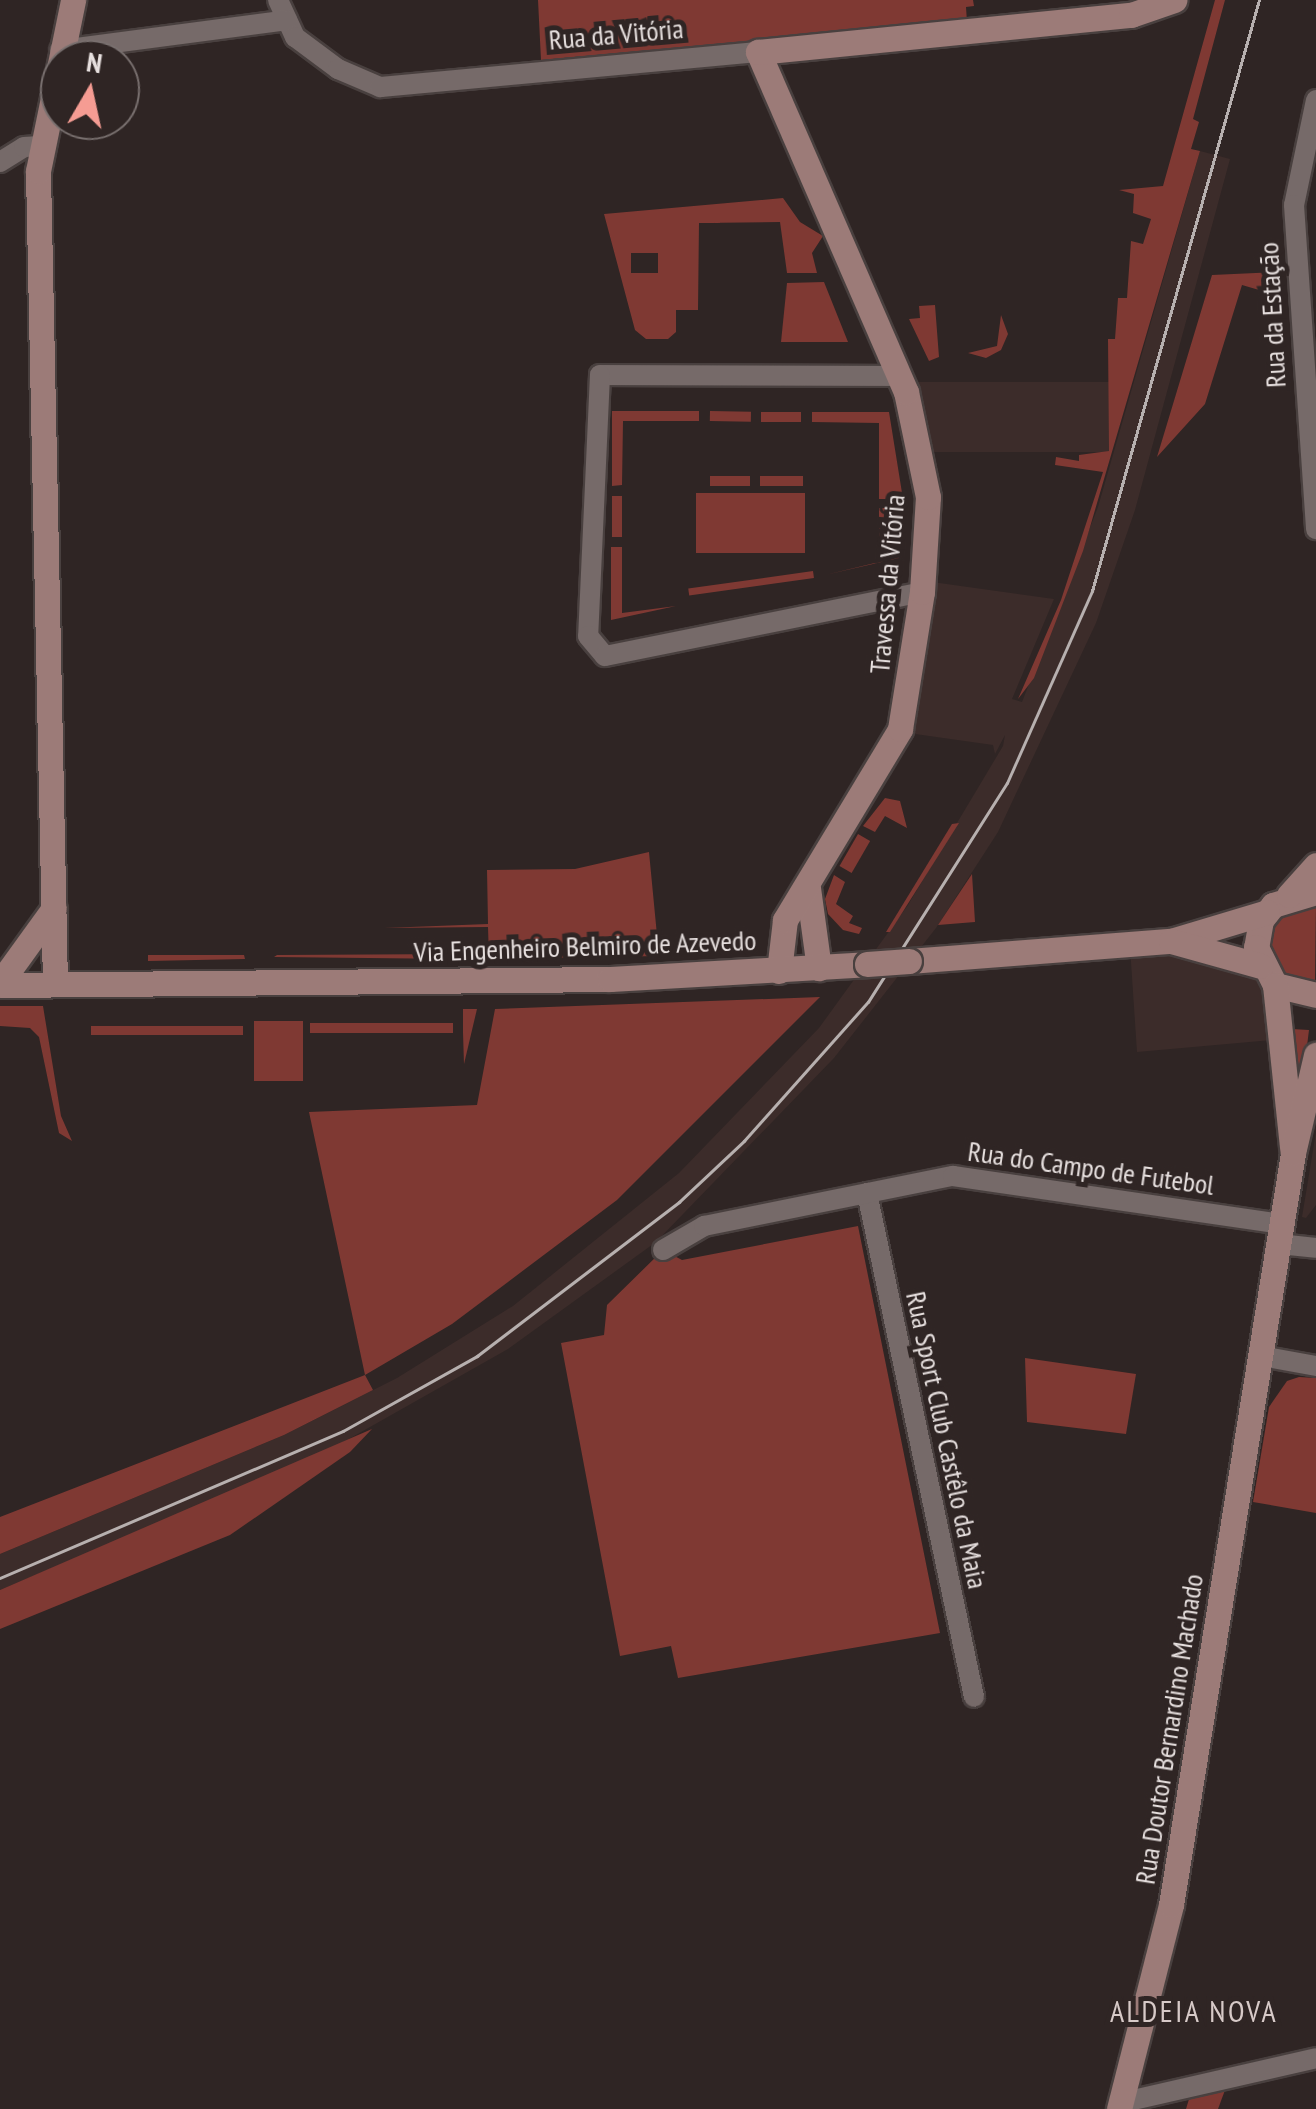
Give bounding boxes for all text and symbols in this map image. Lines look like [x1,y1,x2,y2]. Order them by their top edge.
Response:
street label: Rua da Vitória [547,11,685,57]
north arrow [40,40,140,140]
text: N [84,42,105,81]
street label: Rua da Estação [1251,241,1293,389]
street label: Travessa da Vitória [862,493,912,675]
street label: Via Engenheiro Belmiro de Azevedo [413,923,757,969]
street label: Rua do Campo de Futebol [966,1134,1216,1202]
street label: Rua Sport Club Castêlo da Maia [899,1288,995,1592]
street label: Rua Doutor Bernardino Machado [1128,1571,1210,1887]
district label: ALDEIA NOVA [1109,1993,1279,2029]

